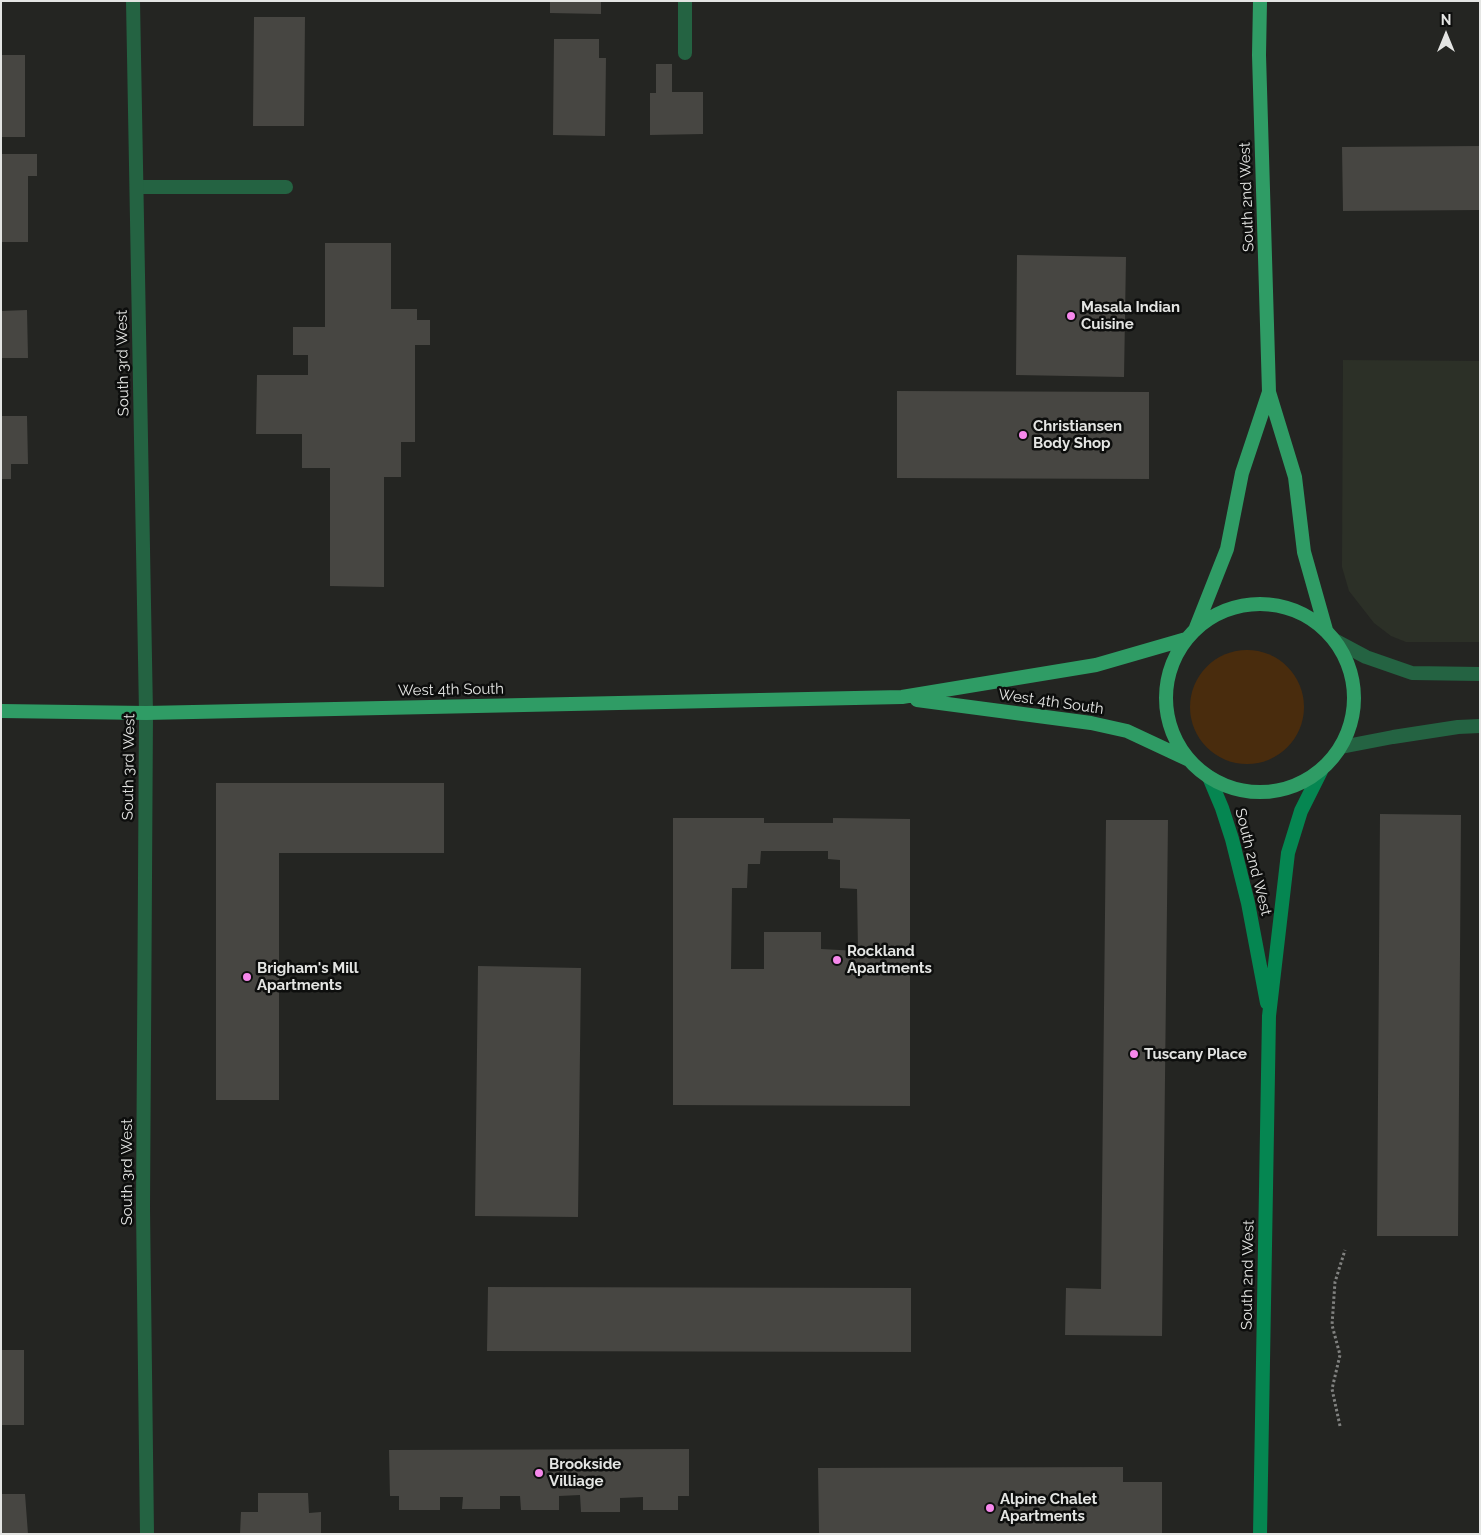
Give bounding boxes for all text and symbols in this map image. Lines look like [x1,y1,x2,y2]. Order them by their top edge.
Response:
north arrow [1421,10,1471,60]
text: N [1441,12,1451,28]
street label: South 2nd West [1236,142,1258,252]
place label: Masala Indian Cuisine [1081,298,1180,333]
street label: South 3rd West [113,310,133,416]
marker: Masala Indian Cuisine [1065,310,1077,322]
place label: Christiansen Body Shop [1033,417,1122,452]
marker: Christiansen Body Shop [1017,429,1029,441]
street label: West 4th South [398,680,504,700]
street label: West 4th South [997,686,1105,718]
street label: South 3rd West [119,714,139,820]
street label: South 2nd West [1231,806,1275,918]
place label: Rockland Apartments [847,942,932,977]
marker: Rockland Apartments [831,954,843,966]
place label: Brigham's Mill Apartments [257,959,359,994]
marker: Brigham's Mill Apartments [241,971,253,983]
place label: Tuscany Place [1144,1045,1247,1063]
marker: Tuscany Place [1128,1048,1140,1060]
street label: South 3rd West [118,1119,136,1225]
street label: South 2nd West [1238,1220,1258,1330]
place label: Brookside Villiage [549,1455,621,1490]
marker: Brookside Villiage [533,1467,545,1479]
place label: Alpine Chalet Apartments [1000,1490,1097,1525]
marker: Alpine Chalet Apartments [984,1502,996,1514]

